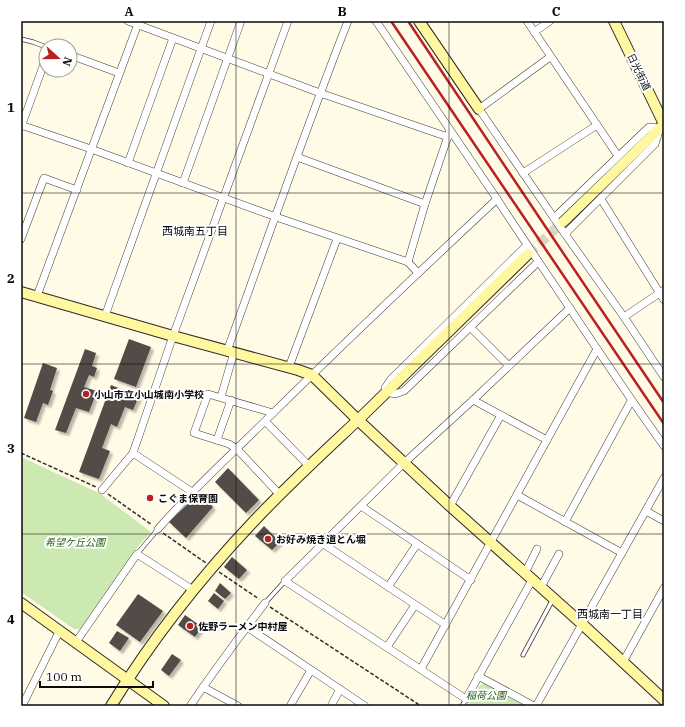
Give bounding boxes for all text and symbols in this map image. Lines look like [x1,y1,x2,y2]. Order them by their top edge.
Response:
text: A [124,3,134,20]
text: B [337,3,347,20]
text: C [552,3,561,20]
north arrow [38,38,78,78]
street label: 日光街道 [624,51,654,93]
text: N [59,55,75,68]
text: 1 [7,99,15,116]
district label: 西城南五丁目 [162,224,228,238]
text: 2 [7,270,15,287]
place label: 小山市立小山城南小学校 [94,388,204,401]
marker: 小山市立小山城南小学校 [81,389,91,399]
text: 3 [7,440,15,457]
place label: こぐま保育園 [158,492,218,505]
marker: こぐま保育園 [145,493,155,503]
place label: お好み焼き道とん堀 [276,533,366,546]
marker: お好み焼き道とん堀 [263,534,273,544]
park label: 希望ケ丘公園 [45,536,107,549]
district label: 西城南一丁目 [577,607,643,621]
text: 4 [7,611,15,628]
place label: 佐野ラーメン中村屋 [198,620,288,633]
marker: 佐野ラーメン中村屋 [185,621,195,631]
scale bar [40,663,153,689]
text: 100 m [46,669,82,684]
park label: 稲荷公園 [466,689,508,702]

